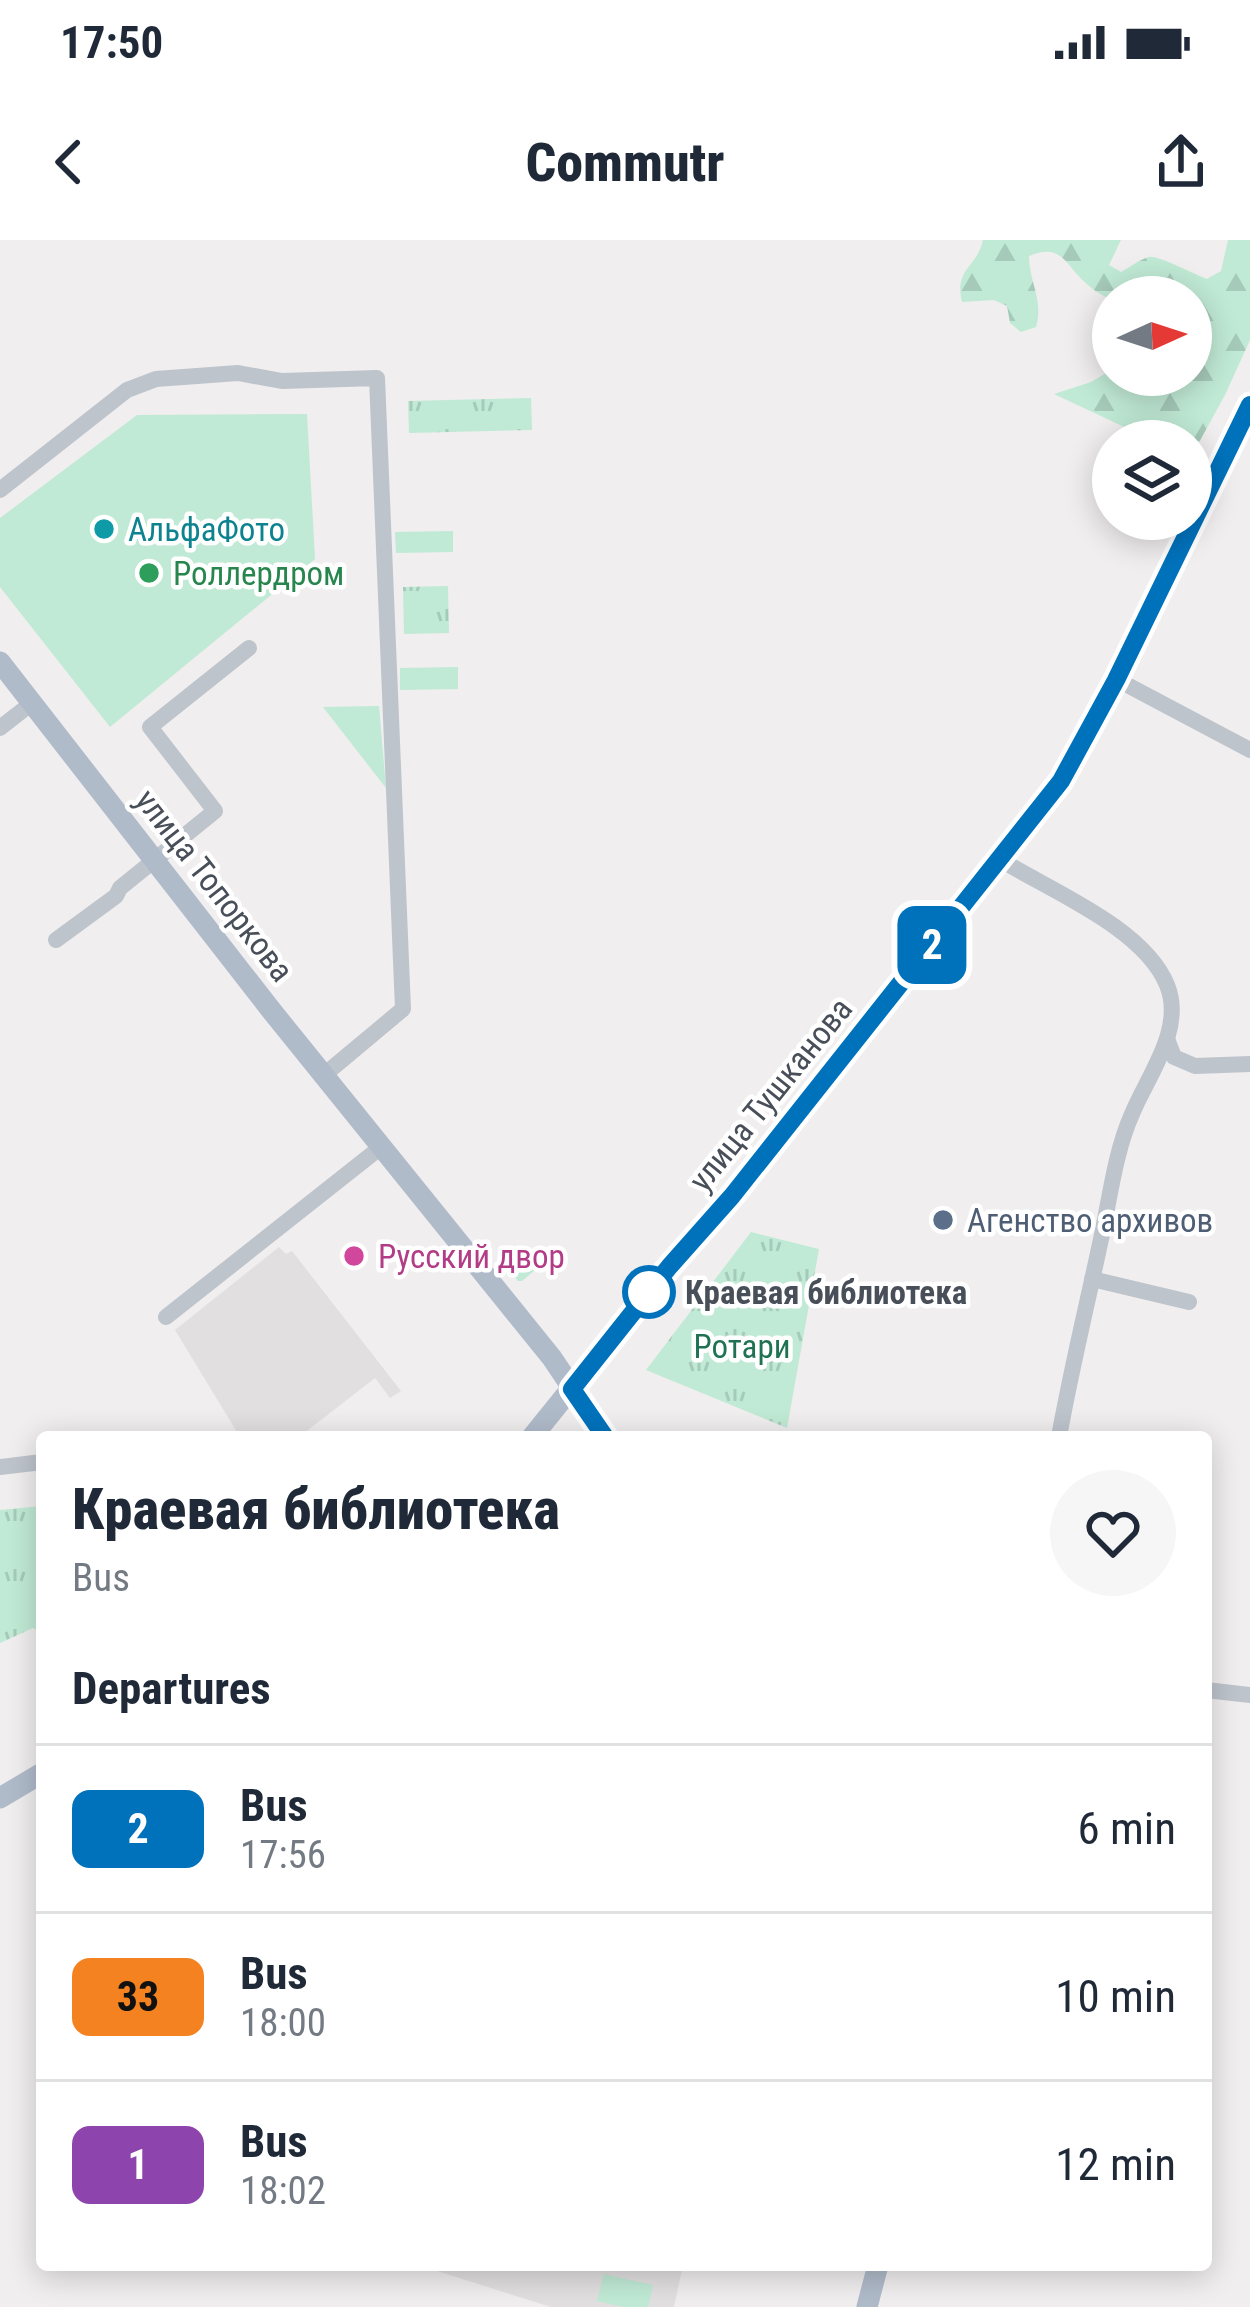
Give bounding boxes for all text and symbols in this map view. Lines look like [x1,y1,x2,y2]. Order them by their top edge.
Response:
text: 17:50 [60,16,163,69]
icon: back [36,129,102,195]
icon: share [1148,129,1214,195]
text: Commutr [525,131,725,194]
north arrow [1092,276,1212,396]
map controls [1092,276,1212,540]
button: layers [1092,420,1212,540]
place label: АльфаФото [128,510,285,549]
marker: АльфаФото [91,516,117,542]
place label: Роллердром [173,554,344,593]
marker: Роллердром [136,560,162,586]
street label: улица Топоркова [127,781,302,989]
line badge: 2 [893,906,971,984]
text: 2 [921,920,943,969]
street label: улица Тушканова [681,990,860,1199]
place label: Агенство архивов [967,1201,1213,1240]
marker: Агенство архивов [930,1207,956,1233]
place label: Русский двор [378,1237,565,1276]
marker: Русский двор [341,1243,367,1269]
marker: Краевая библиотека [624,1267,674,1317]
place label: Краевая библиотека [685,1273,967,1312]
park label: Ротари [694,1327,790,1366]
button: heart [1050,1470,1176,1596]
text: Краевая библиотека [72,1476,560,1543]
text: Bus [72,1555,130,1601]
text: Departures [72,1662,271,1715]
text: Bus [240,1779,308,1832]
text: 6 min [1077,1802,1176,1855]
text: 2 [127,1804,149,1853]
text: 17:56 [240,1832,326,1878]
text: Bus [240,1947,308,2000]
text: 10 min [1055,1970,1176,2023]
text: 33 [117,1972,159,2021]
text: 18:00 [240,2000,326,2046]
text: Bus [240,2115,308,2168]
text: 12 min [1055,2138,1176,2191]
text: 1 [127,2140,149,2189]
text: 18:02 [240,2168,326,2214]

